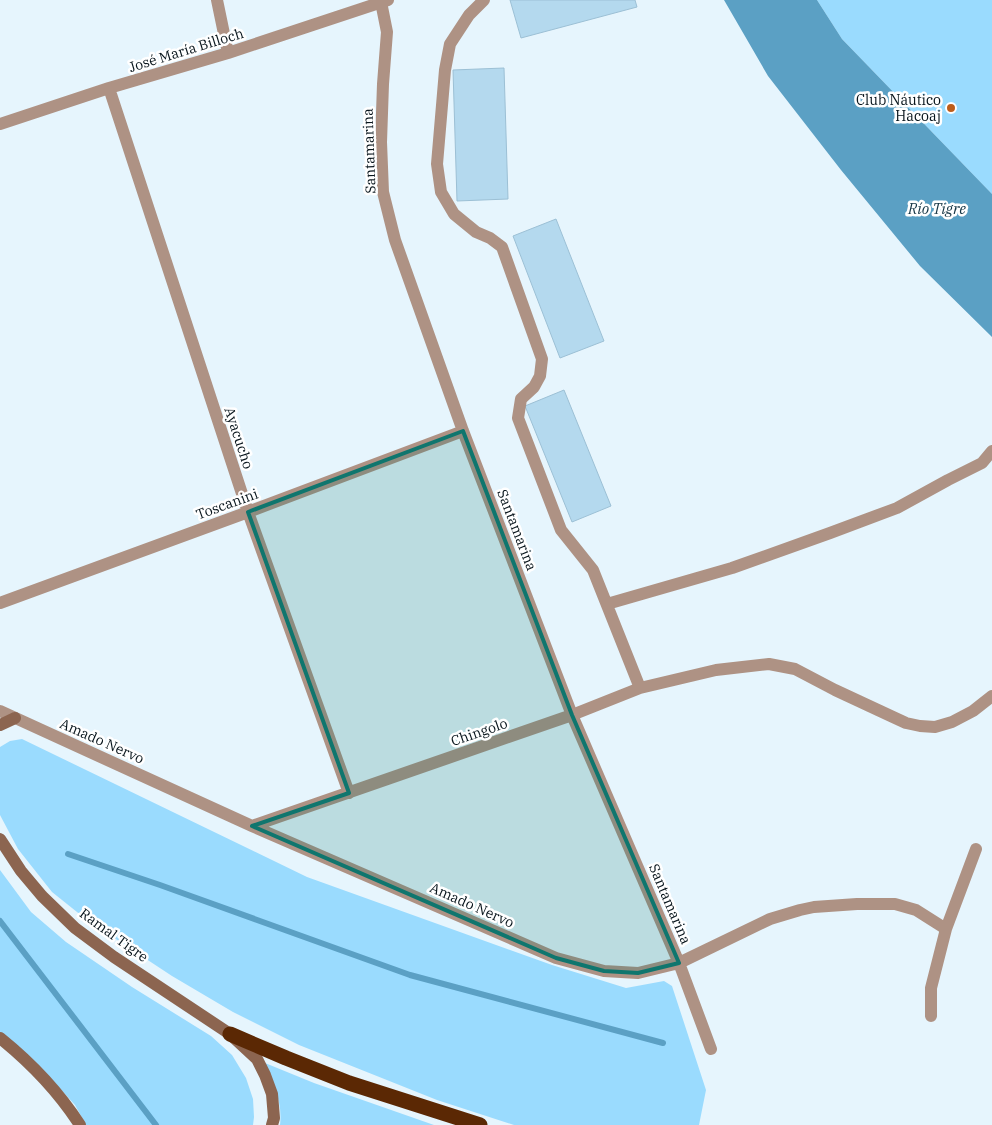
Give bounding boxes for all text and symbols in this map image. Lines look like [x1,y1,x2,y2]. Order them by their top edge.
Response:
street label: José María Billoch [126,24,246,76]
place label: Club Náutico Hacoaj [856,91,941,125]
marker: Club Náutico Hacoaj [945,102,957,114]
street label: Santamarina [358,108,379,194]
water label: Río Tigre [907,199,966,218]
street label: Ayacucho [221,405,257,471]
street label: Toscanini [193,484,261,524]
street label: Santamarina [493,487,541,574]
street label: Amado Nervo [57,714,147,768]
street label: Chingolo [448,714,510,750]
street label: Santamarina [645,861,695,947]
street label: Amado Nervo [427,878,517,932]
street label: Ramal Tigre [76,904,152,966]

